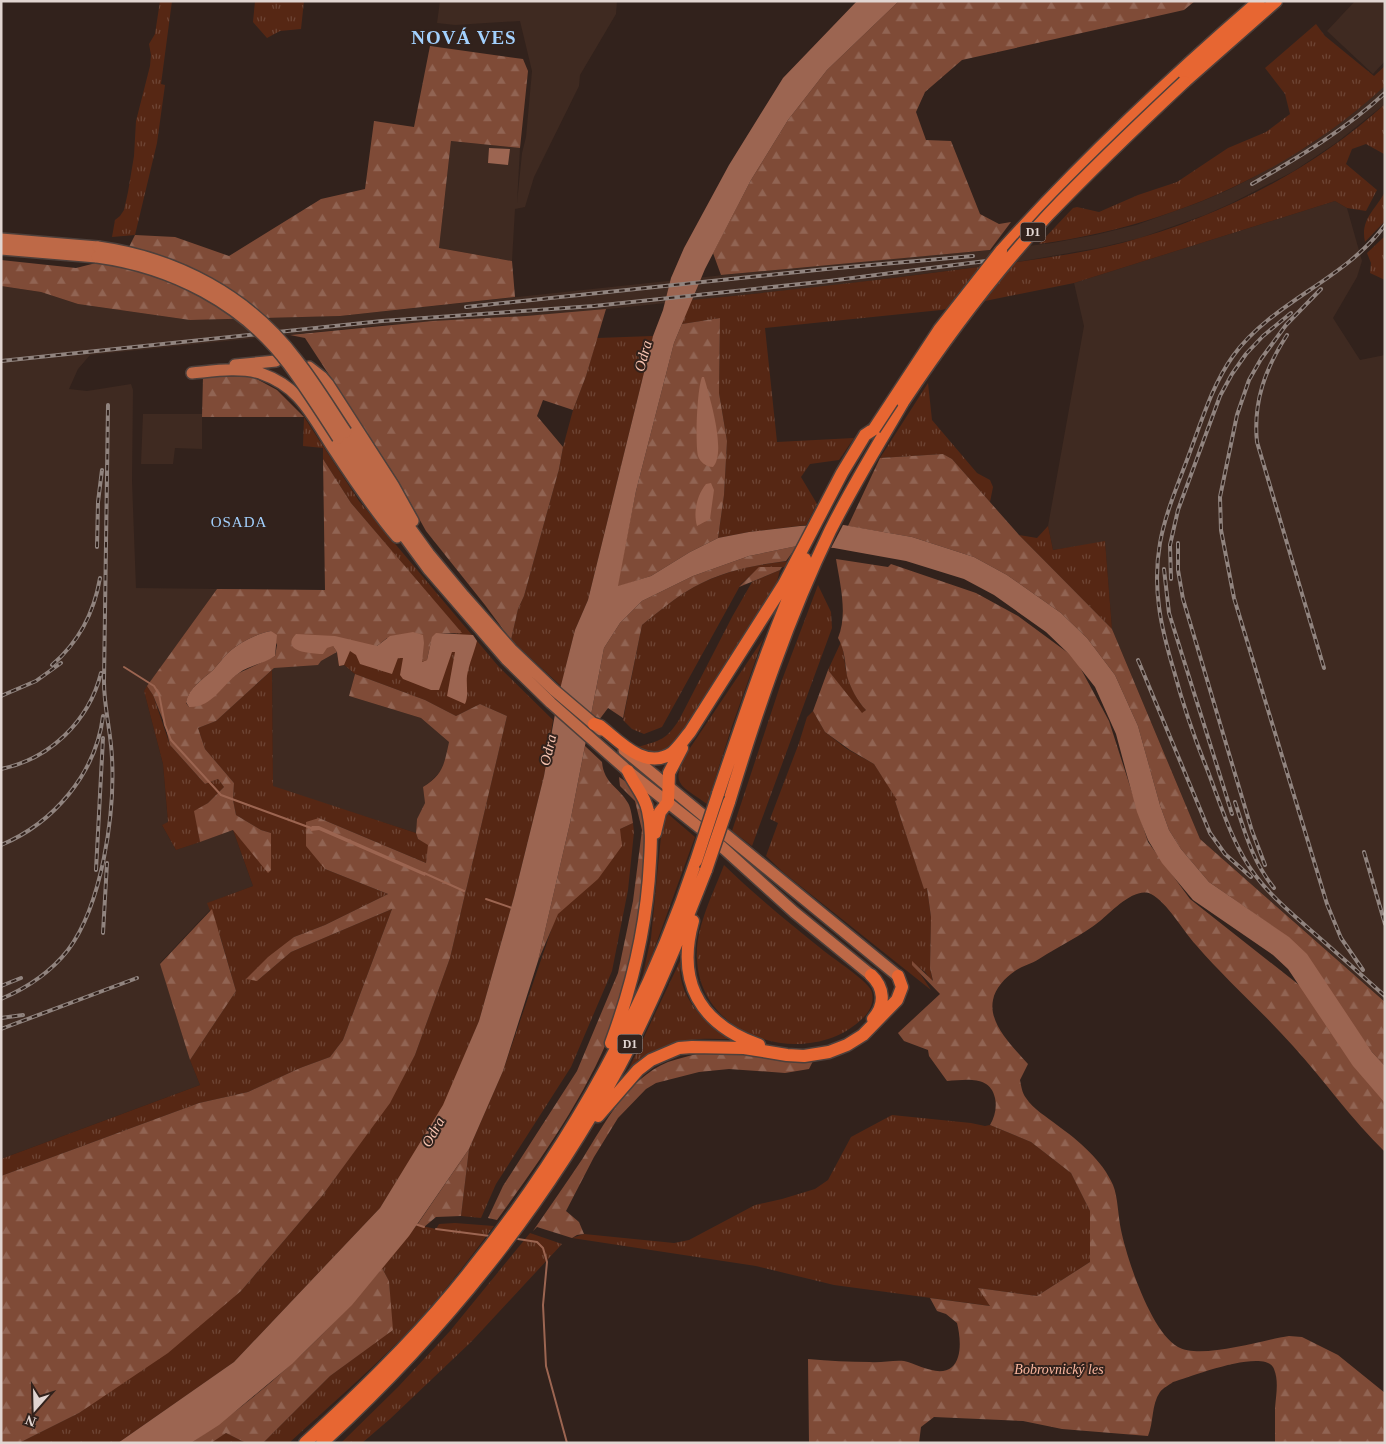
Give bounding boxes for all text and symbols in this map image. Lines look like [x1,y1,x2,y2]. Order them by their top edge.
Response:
district label: NOVÁ VES [411,27,517,48]
road number: D1 [1020,222,1046,242]
water label: Odra [631,339,655,373]
district label: OSADA [211,514,267,530]
water label: Odra [537,733,559,767]
road number: D1 [618,1034,642,1054]
water label: Odra [418,1114,448,1150]
park label: Bobrovnický les [1014,1362,1104,1377]
north arrow [10,1384,60,1434]
text: N [23,1412,38,1430]

